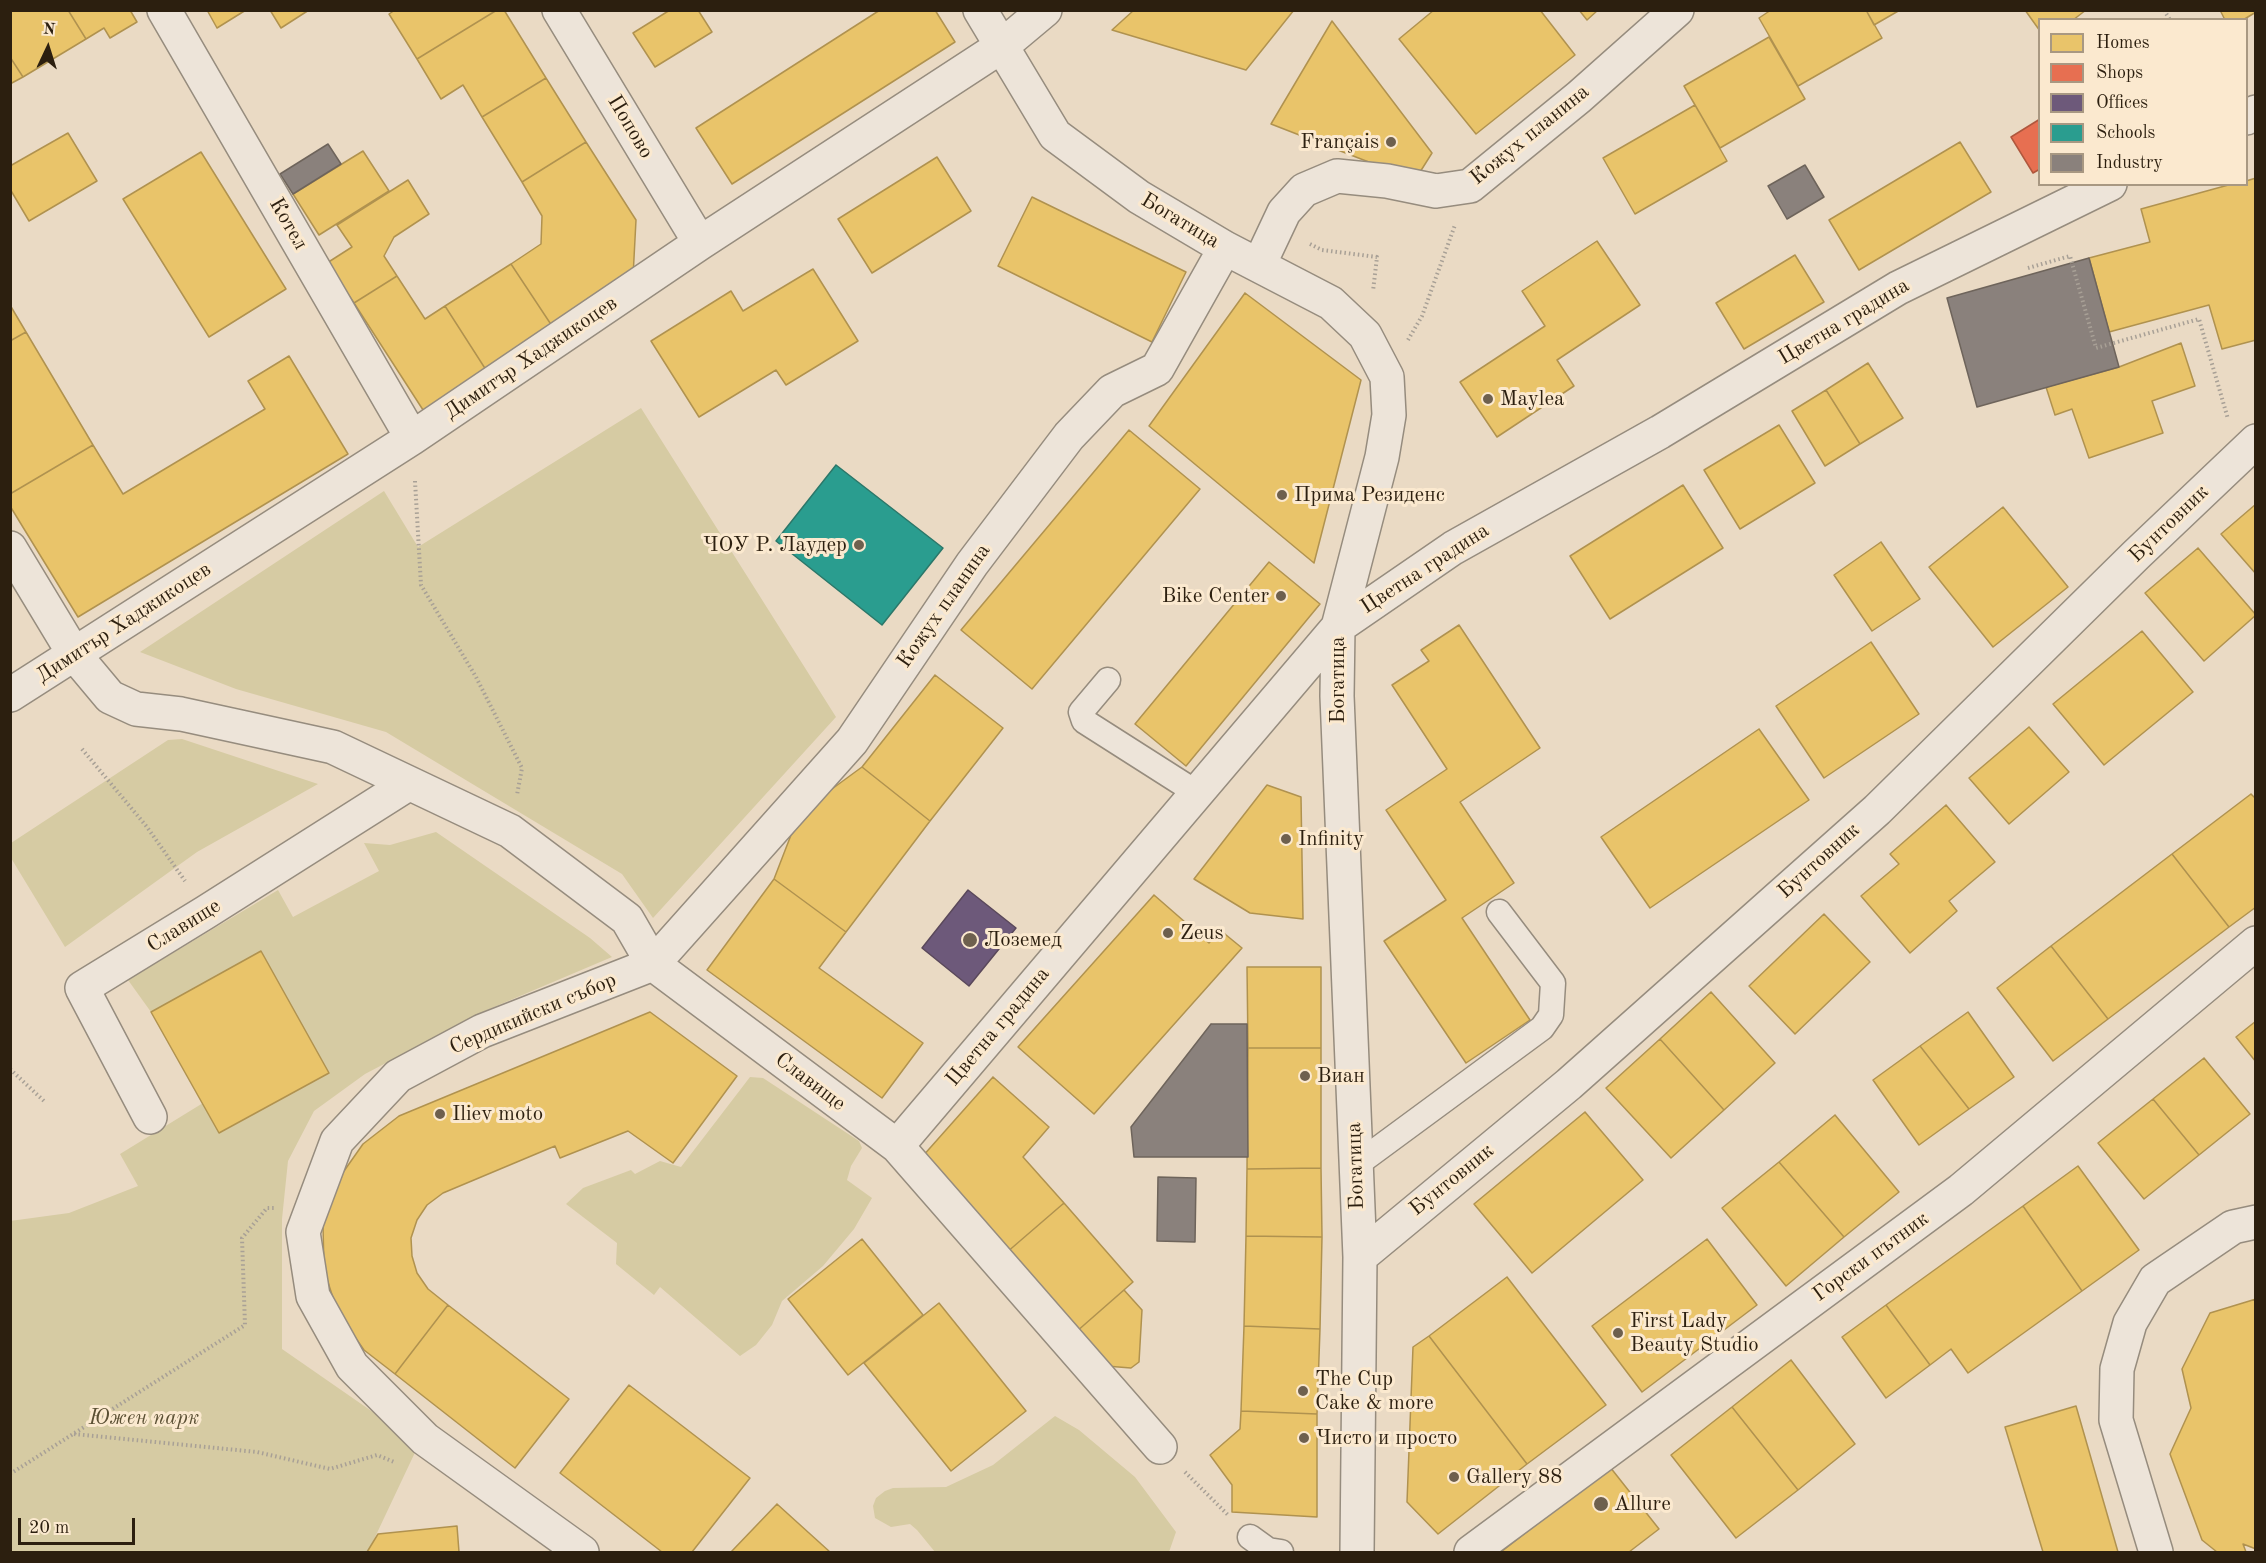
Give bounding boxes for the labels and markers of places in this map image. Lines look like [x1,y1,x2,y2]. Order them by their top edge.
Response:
place label: Français [1300,129,1379,155]
marker: Français [1384,135,1398,149]
place label: Maylea [1500,386,1564,412]
marker: Maylea [1481,392,1495,406]
place label: Прима Резиденс [1294,482,1445,508]
marker: Прима Резиденс [1275,488,1289,502]
place label: ЧОУ Р. Лаудер [703,532,847,558]
marker: ЧОУ Р. Лаудер [852,538,866,552]
place label: Bike Center [1162,583,1269,609]
marker: Bike Center [1274,589,1288,603]
place label: Infinity [1298,826,1364,852]
marker: Infinity [1279,832,1293,846]
place label: Zeus [1180,920,1224,946]
marker: Zeus [1161,926,1175,940]
place label: Лоземед [984,927,1062,953]
marker: Лоземед [961,931,979,949]
place label: Виан [1317,1063,1365,1089]
marker: Виан [1298,1069,1312,1083]
place label: Iliev moto [452,1101,543,1127]
marker: Iliev moto [433,1107,447,1121]
place label: First Lady Beauty Studio [1630,1308,1759,1358]
marker: First Lady Beauty Studio [1611,1326,1625,1340]
place label: The Cup Cake & more [1315,1366,1434,1416]
marker: The Cup Cake & more [1296,1384,1310,1398]
place label: Чисто и просто [1316,1425,1457,1451]
marker: Чисто и просто [1297,1431,1311,1445]
place label: Gallery 88 [1466,1464,1562,1490]
marker: Gallery 88 [1447,1470,1461,1484]
place label: Allure [1614,1491,1671,1517]
marker: Allure [1592,1495,1610,1513]

